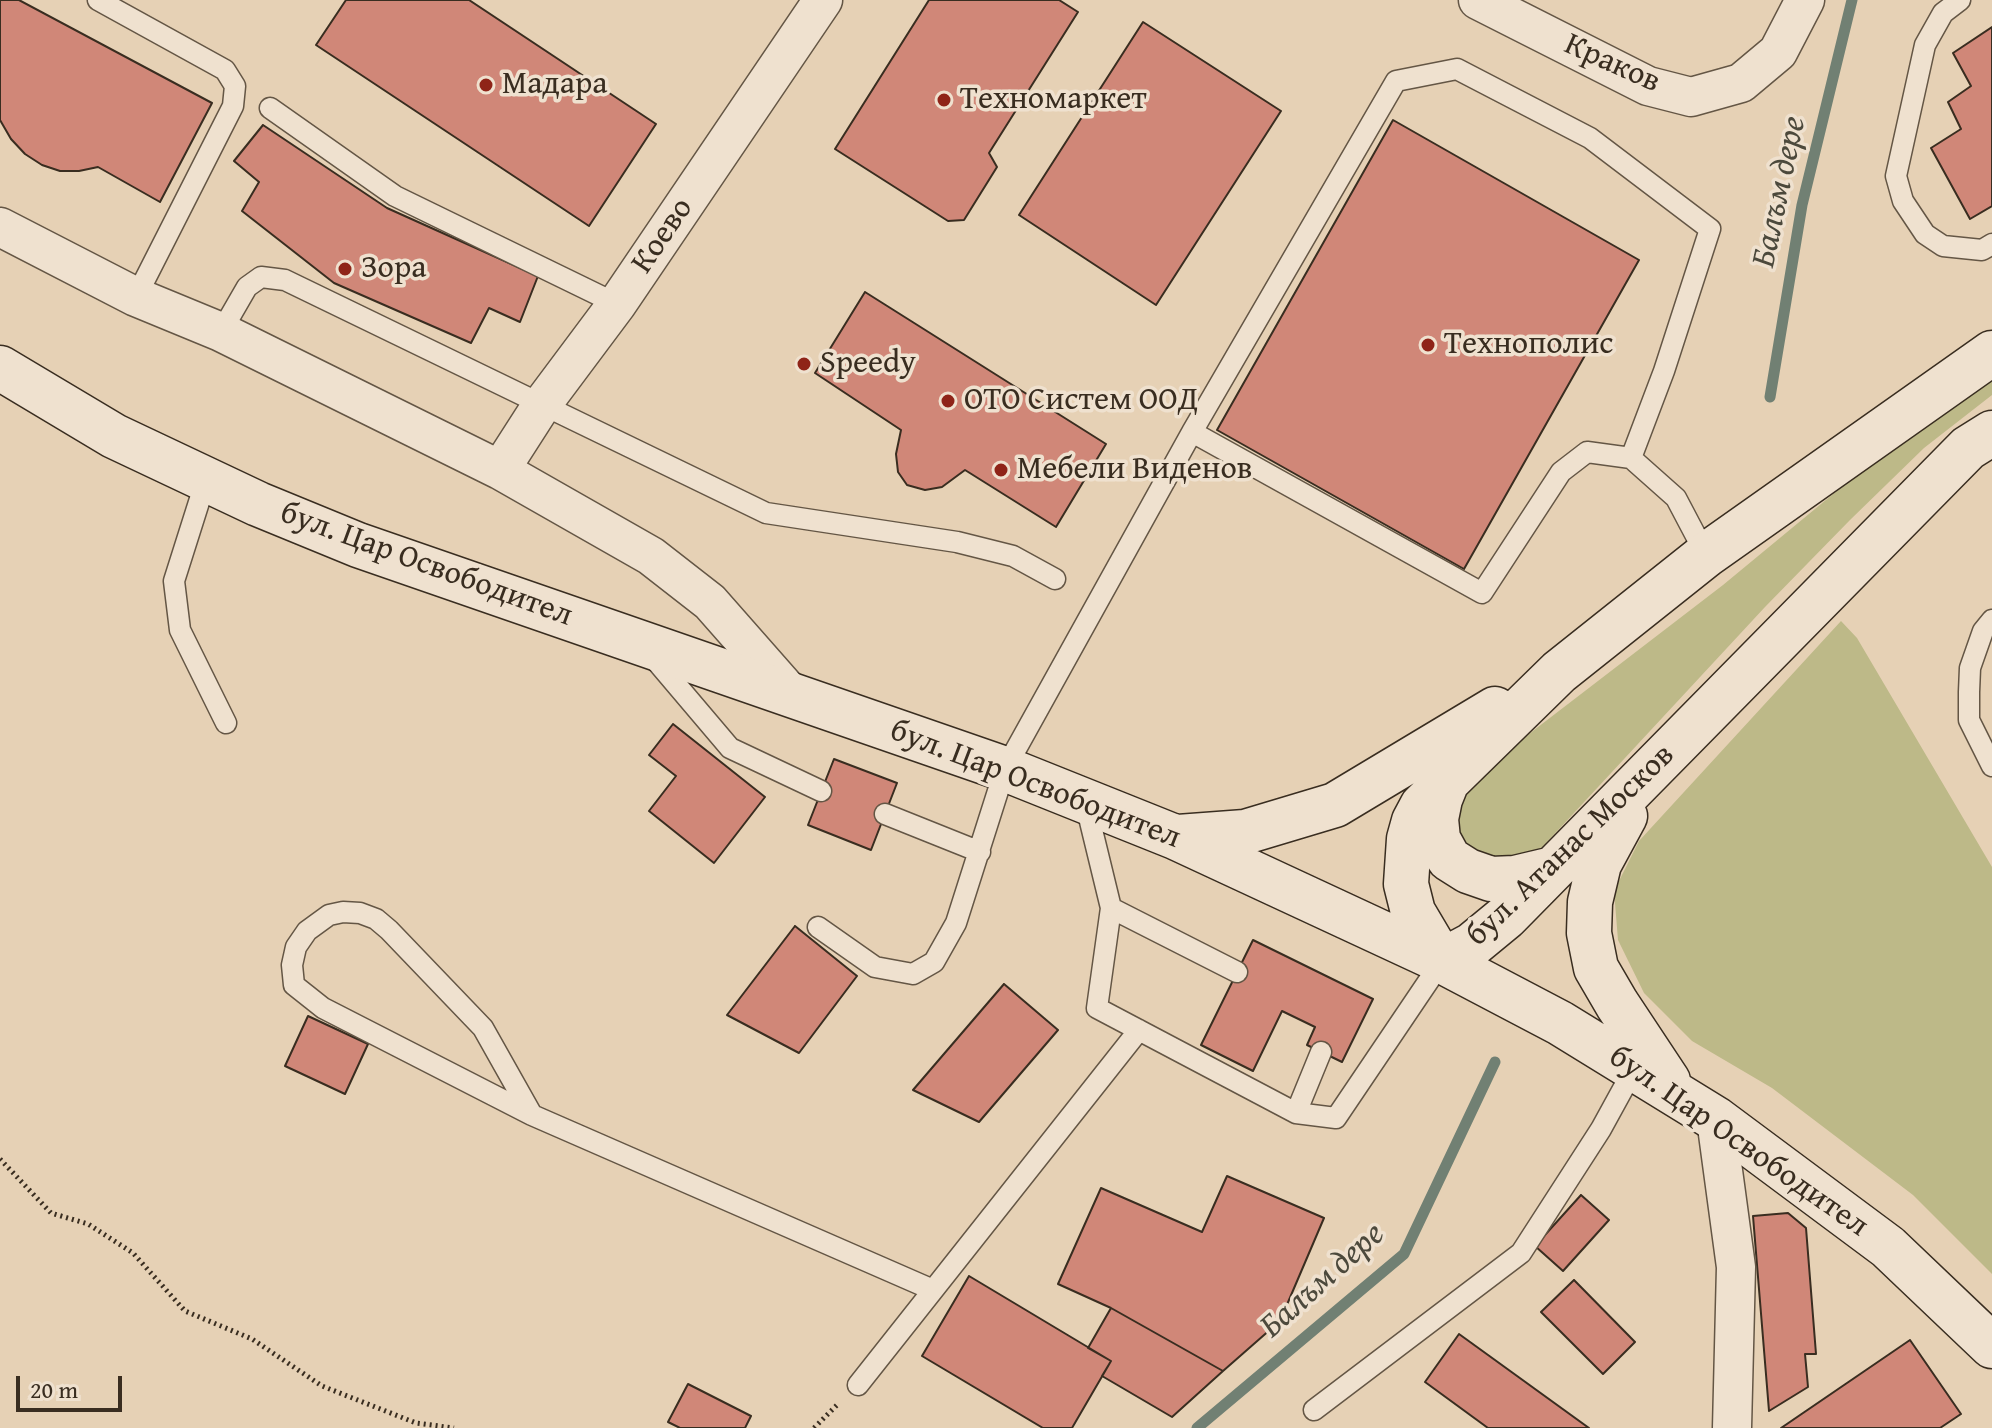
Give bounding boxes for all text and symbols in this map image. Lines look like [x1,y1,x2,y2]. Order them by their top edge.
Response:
street label: Краков [1558,26,1666,102]
place label: Мадара [502,66,607,104]
marker: Мадара [477,76,495,94]
place label: Техномаркет [960,81,1147,119]
marker: Техномаркет [935,91,953,109]
water label: Балъм дере [1744,113,1816,271]
street label: Коево [624,191,702,281]
place label: Зора [361,250,426,288]
marker: Зора [336,260,354,278]
place label: Технополис [1444,326,1613,364]
marker: Технополис [1419,336,1437,354]
place label: Speedy [820,345,916,383]
marker: Speedy [795,355,813,373]
place label: ОТО Систем ООД [964,382,1198,420]
marker: ОТО Систем ООД [939,392,957,410]
place label: Мебели Виденов [1017,451,1252,489]
marker: Мебели Виденов [992,461,1010,479]
street label: бул. Цар Освободител [275,494,577,636]
street label: бул. Цар Освободител [884,712,1186,858]
street label: бул. Атанас Москов [1459,737,1683,955]
street label: бул. Цар Освободител [1601,1038,1875,1246]
water label: Балъм дере [1252,1215,1394,1347]
scale bar [20,1360,126,1410]
text: 20 m [30,1372,78,1407]

